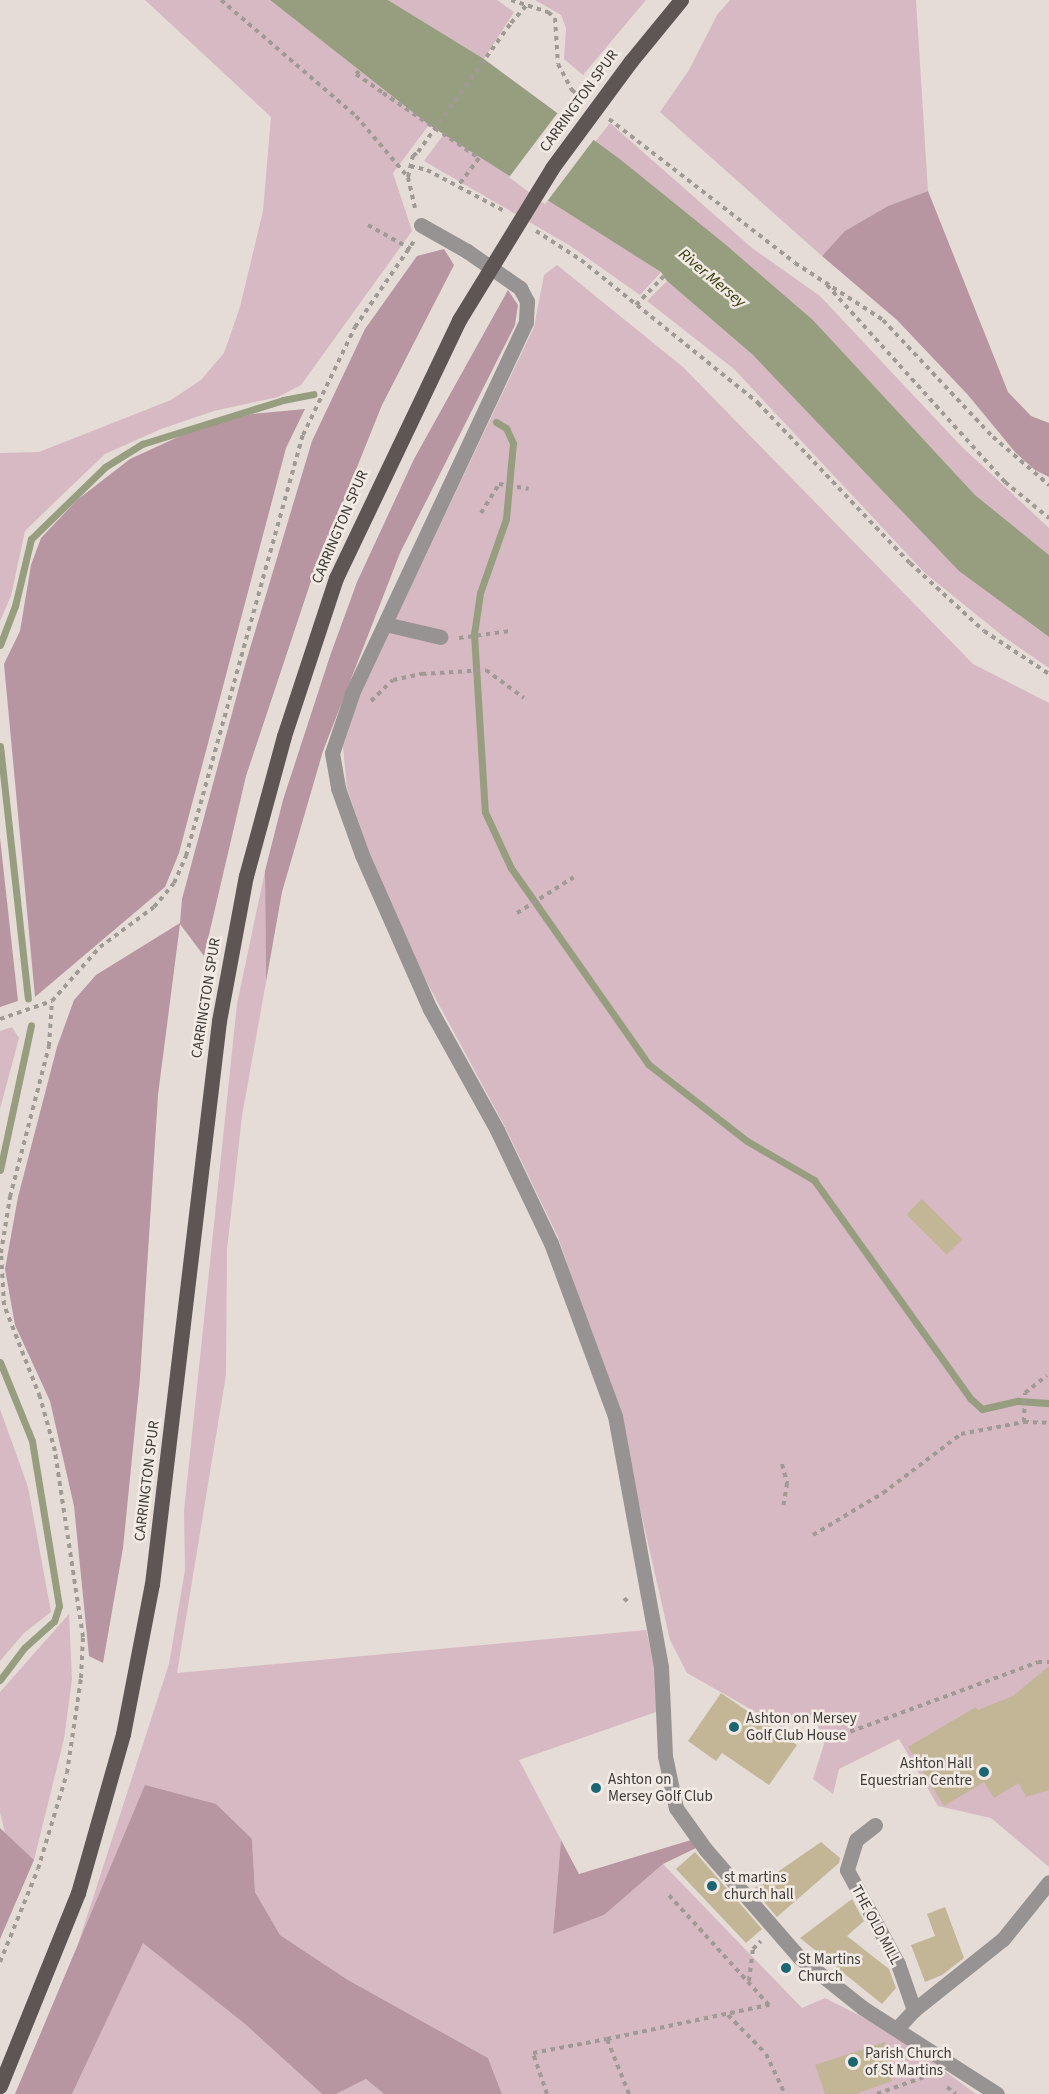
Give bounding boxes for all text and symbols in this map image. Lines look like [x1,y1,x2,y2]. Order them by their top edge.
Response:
street label: CARRINGTON SPUR [536,47,622,155]
water label: River Mersey [675,244,749,312]
street label: CARRINGTON SPUR [308,468,372,586]
street label: CARRINGTON SPUR [188,937,224,1059]
street label: CARRINGTON SPUR [131,1420,163,1542]
place label: Ashton on Mersey Golf Club House [746,1709,857,1744]
marker: Ashton on Mersey Golf Club House [727,1720,741,1734]
place label: Ashton Hall Equestrian Centre [860,1754,972,1789]
marker: Ashton Hall Equestrian Centre [977,1765,991,1779]
place label: Ashton on Mersey Golf Club [608,1770,713,1805]
marker: Ashton on Mersey Golf Club [589,1781,603,1795]
place label: st martins church hall [724,1868,794,1903]
marker: st martins church hall [705,1879,719,1893]
street label: THE OLD MILL [847,1882,905,1968]
place label: St Martins Church [798,1950,861,1985]
marker: St Martins Church [779,1961,793,1975]
place label: Parish Church of St Martins [865,2044,952,2079]
marker: Parish Church of St Martins [846,2055,860,2069]

